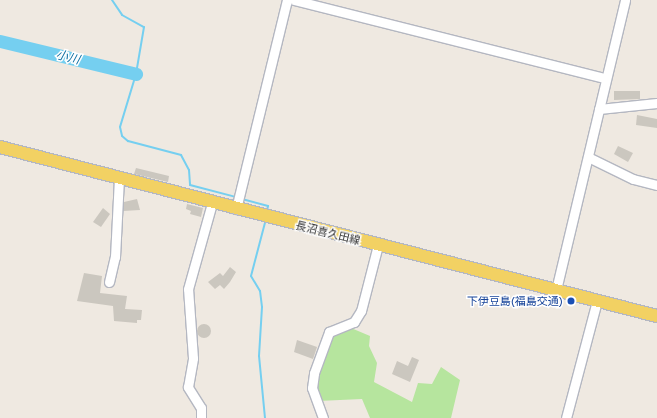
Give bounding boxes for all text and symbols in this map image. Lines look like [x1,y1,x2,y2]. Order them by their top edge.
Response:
water label: 小川 [55,47,81,67]
street label: 長沼喜久田線 [294,219,362,247]
place label: 下伊豆島(福島交通) [467,294,563,308]
marker: 下伊豆島(福島交通) [566,296,576,306]

